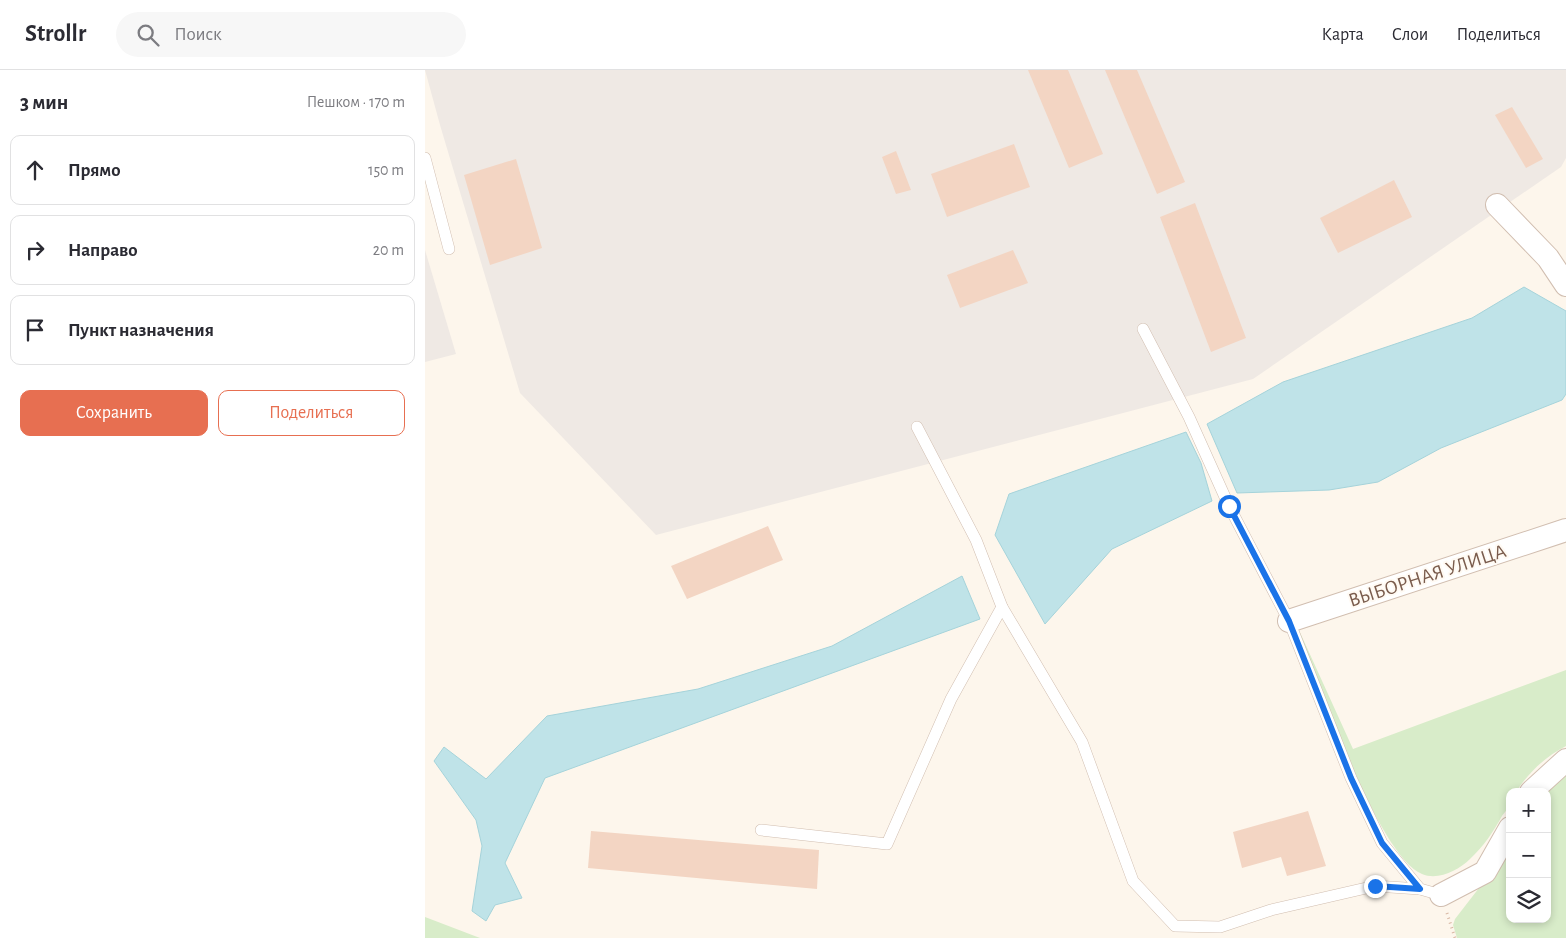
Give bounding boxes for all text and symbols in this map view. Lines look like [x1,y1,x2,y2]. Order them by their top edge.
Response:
search box [116,12,466,57]
icon: search [134,21,162,49]
text: Strollr [25,22,86,46]
text: Поиск [174,25,222,44]
text: Карта [1322,26,1364,44]
text: Слои [1392,26,1428,44]
text: Поделиться [1456,26,1541,44]
text: 3 мин [20,92,68,113]
text: Пешком · 170 m [307,94,405,110]
icon: ahead [21,156,49,184]
text: Прямо [68,161,121,180]
text: 150 m [368,162,404,178]
icon: right [21,236,49,264]
text: Направо [68,241,138,260]
text: 20 m [373,242,404,258]
icon: arrive [21,316,49,344]
text: Пункт назначения [68,321,214,340]
button: Сохранить [20,390,208,436]
button: Поделиться [218,390,405,436]
route start [1218,495,1241,518]
street label: ВЫБОРНАЯ УЛИЦА [1346,541,1509,611]
map controls [1506,788,1551,923]
button: + [1506,788,1551,833]
button: − [1506,833,1551,878]
route end [1364,875,1387,898]
button: layers [1506,878,1551,923]

